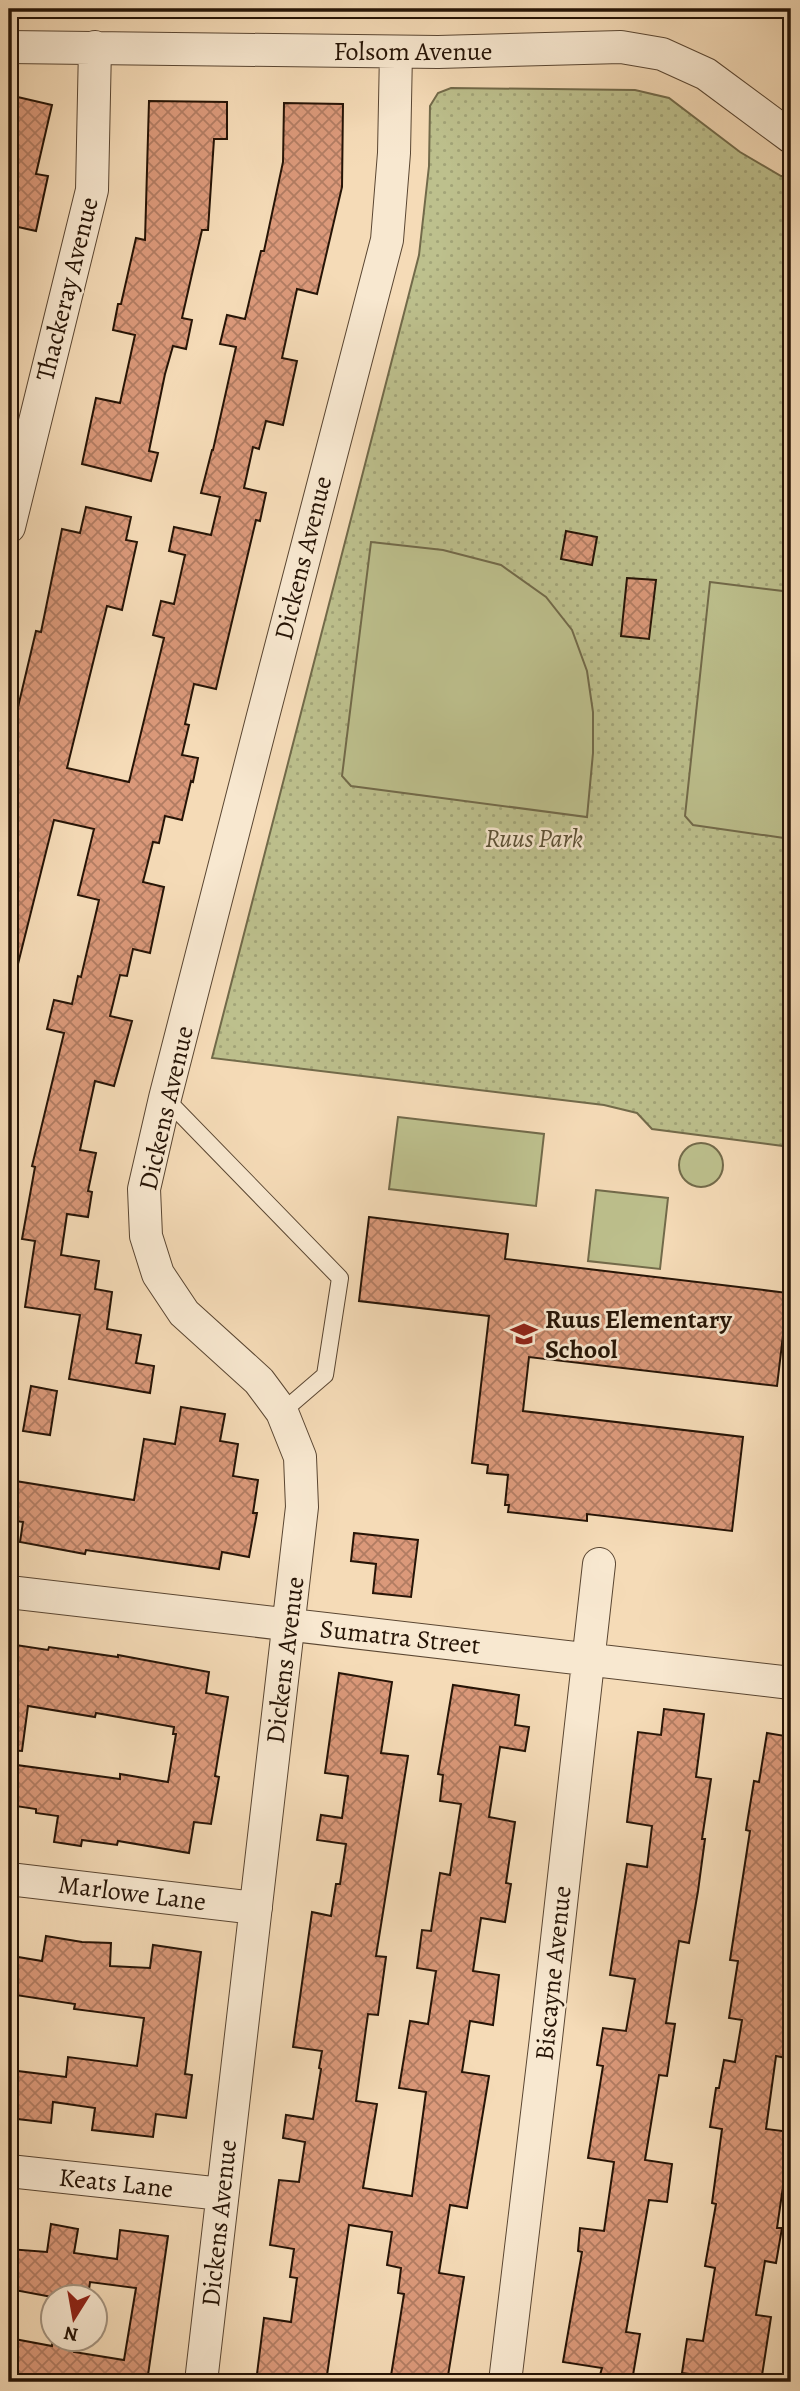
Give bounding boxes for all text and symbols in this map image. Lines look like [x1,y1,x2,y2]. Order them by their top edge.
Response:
street label: Folsom Avenue [333,34,493,69]
street label: Thackeray Avenue [27,193,107,385]
street label: Dickens Avenue [266,472,340,644]
park label: Ruus Park [485,821,583,856]
street label: Dickens Avenue [130,1022,202,1194]
place label: Ruus Elementary School [545,1302,733,1367]
school or university icon: Ruus Elementary School [509,1319,539,1349]
street label: Dickens Avenue [257,1575,313,1745]
street label: Sumatra Street [318,1611,482,1663]
street label: Marlowe Lane [56,1867,208,1919]
street label: Biscayne Avenue [526,1884,580,2062]
street label: Dickens Avenue [193,2138,245,2308]
street label: Keats Lane [57,2160,175,2206]
north arrow [38,2282,108,2352]
text: N [62,2320,80,2348]

